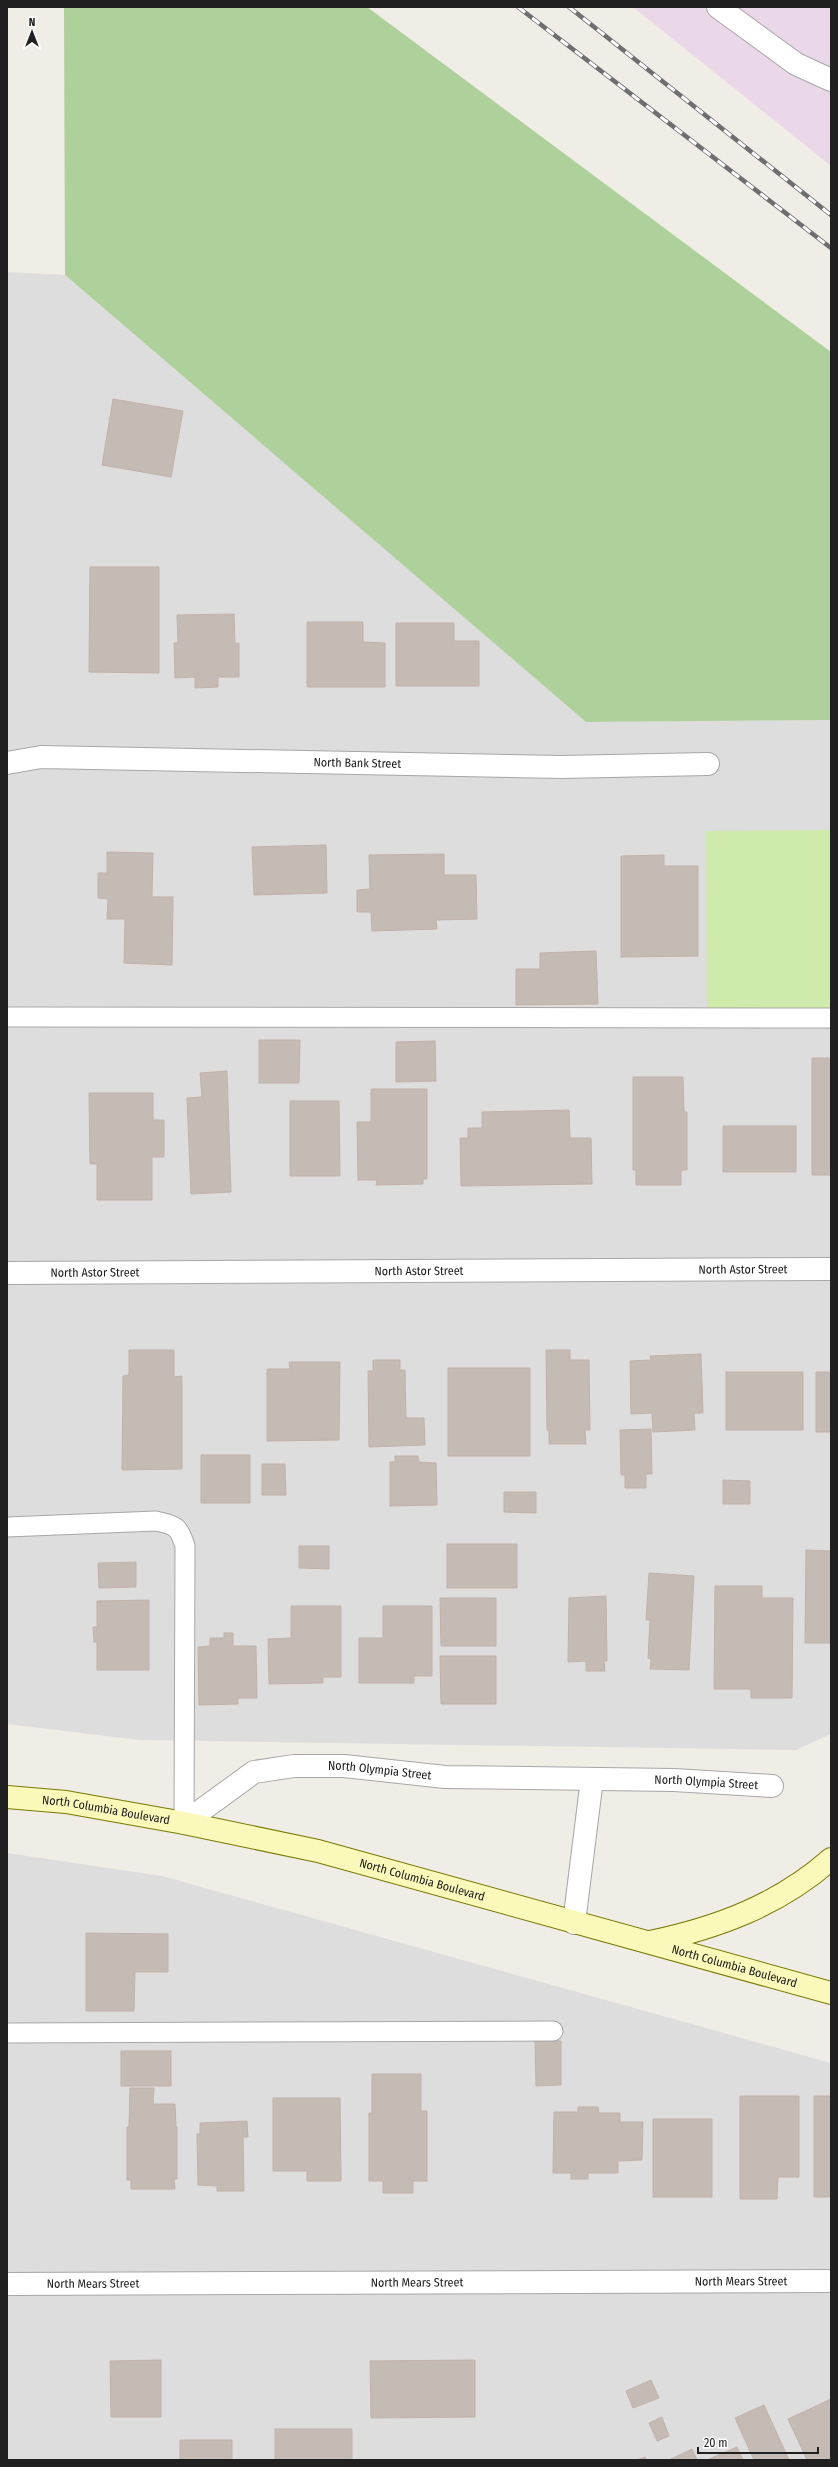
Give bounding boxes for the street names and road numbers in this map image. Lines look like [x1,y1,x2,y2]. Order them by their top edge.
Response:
street label: North Bank Street [313,755,401,771]
street label: North Astor Street [698,1262,788,1277]
street label: North Astor Street [374,1264,464,1278]
street label: North Astor Street [50,1265,140,1280]
street label: North Olympia Street [328,1759,432,1782]
street label: North Olympia Street [654,1773,759,1792]
street label: North Columbia Boulevard [42,1793,171,1827]
street label: North Columbia Boulevard [358,1856,486,1904]
street label: North Columbia Boulevard [670,1942,799,1990]
street label: North Mears Street [695,2274,787,2288]
street label: North Mears Street [371,2275,463,2290]
street label: North Mears Street [47,2277,139,2291]

